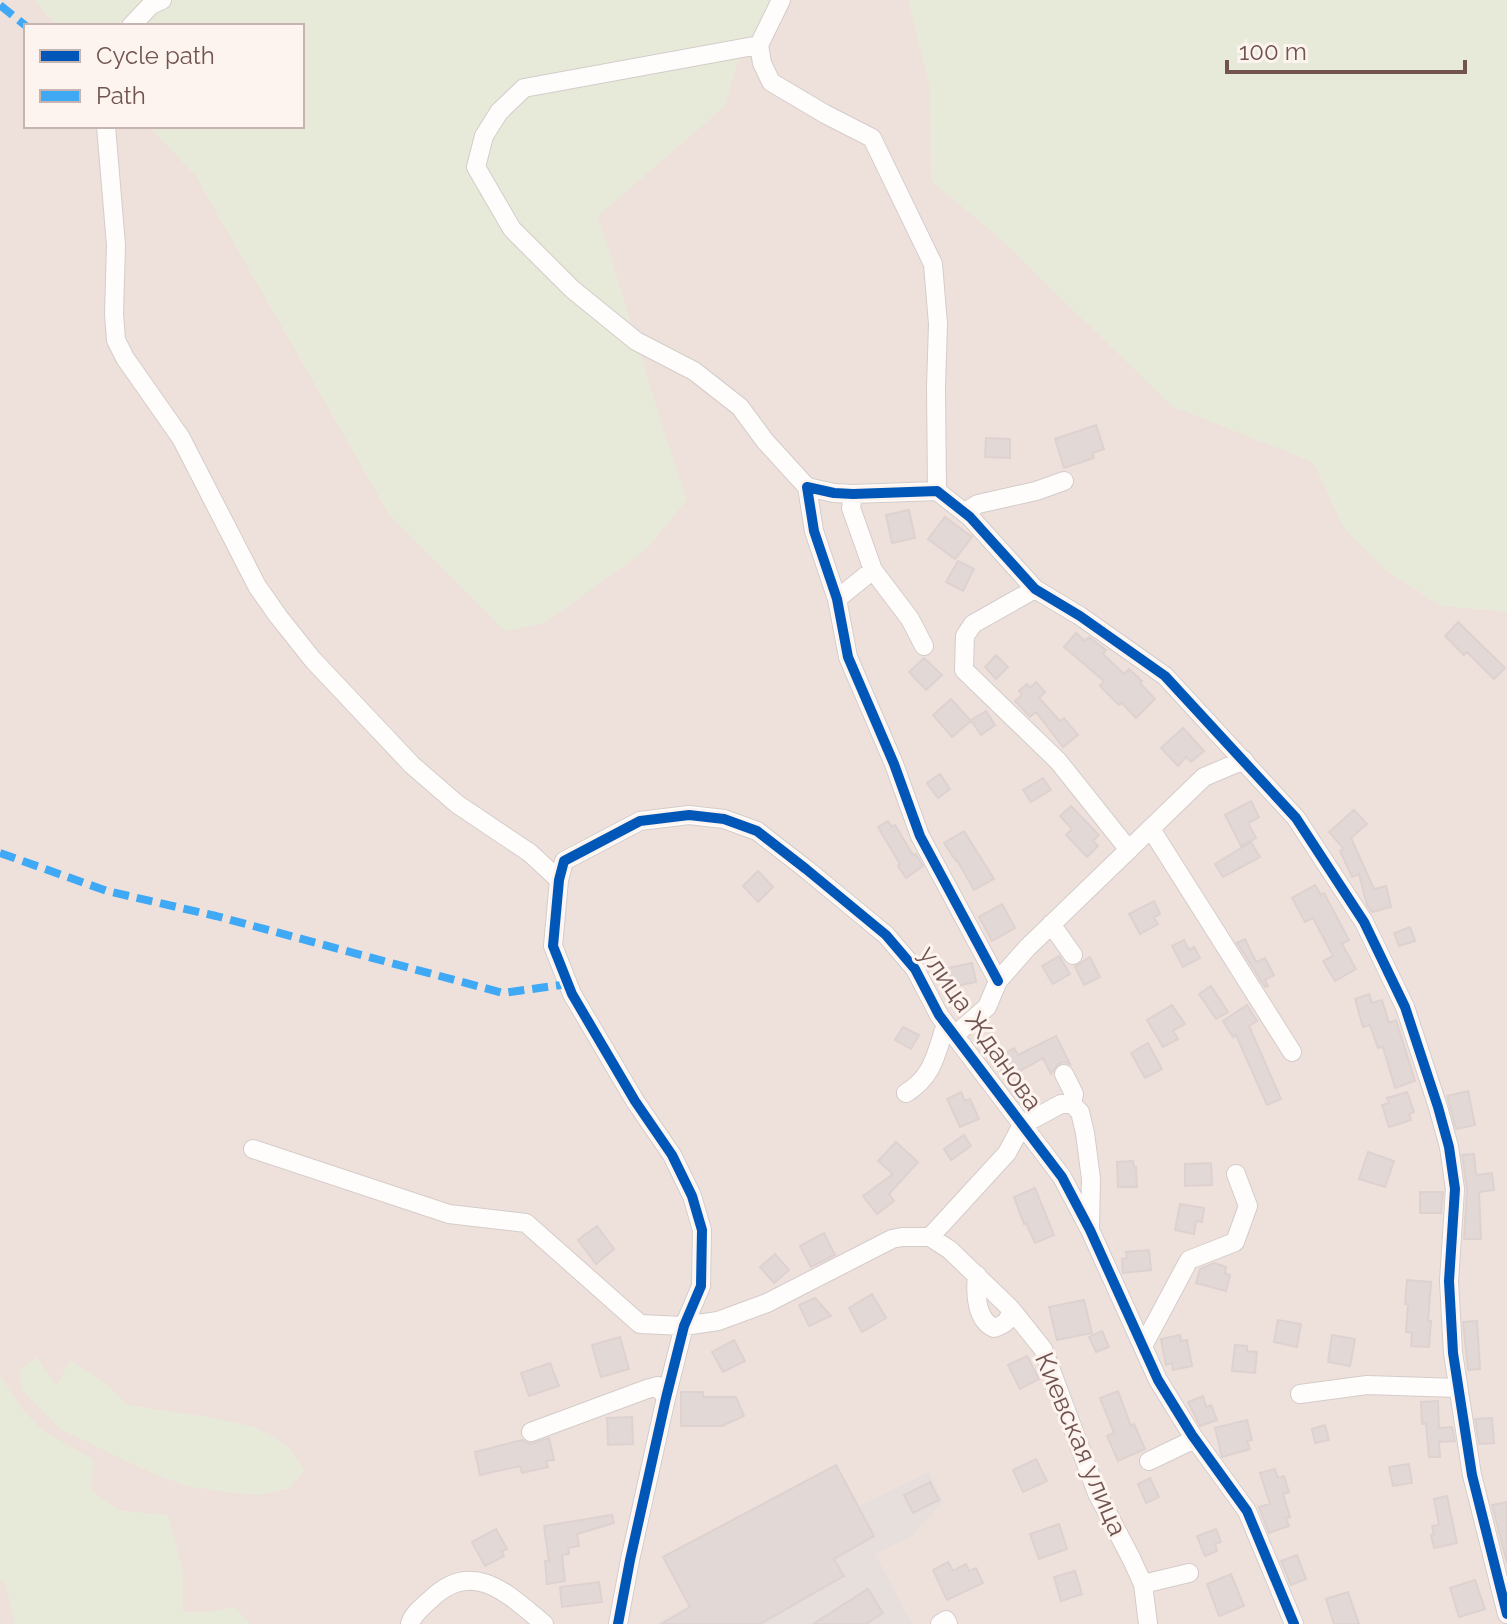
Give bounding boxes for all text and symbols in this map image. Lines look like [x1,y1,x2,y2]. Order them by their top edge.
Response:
legend [24,24,304,128]
scale bar [1227,24,1465,74]
text: 100 m [1239,37,1307,66]
text: Cycle path [96,41,215,70]
text: Path [96,81,146,110]
street label: улица Жданова [913,940,1049,1116]
street label: Киевская улица [1029,1348,1133,1540]

